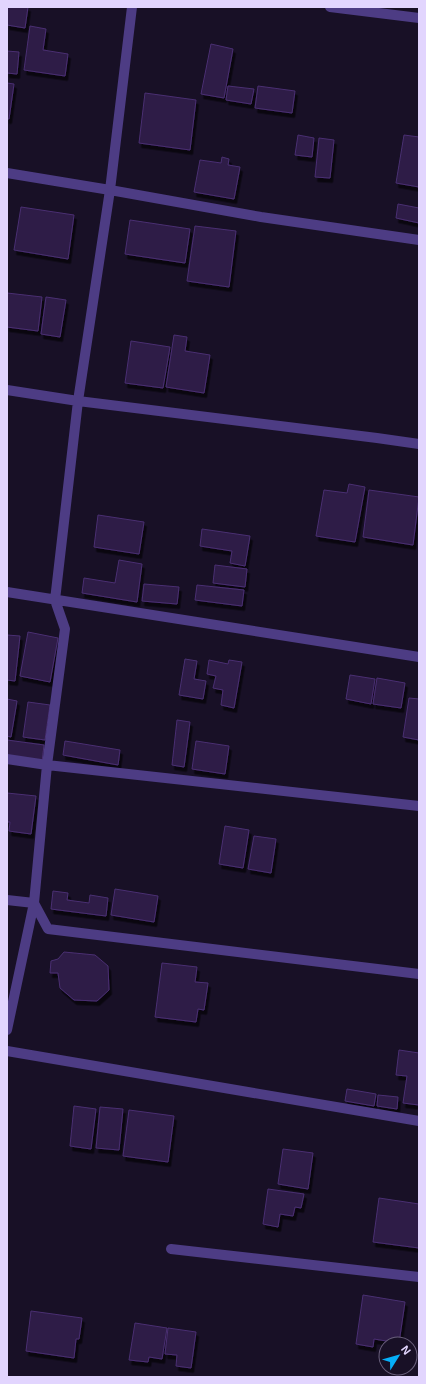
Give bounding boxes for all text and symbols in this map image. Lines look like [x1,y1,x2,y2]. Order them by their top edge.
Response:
north arrow [378,1336,418,1376]
text: N [399,1343,413,1357]

